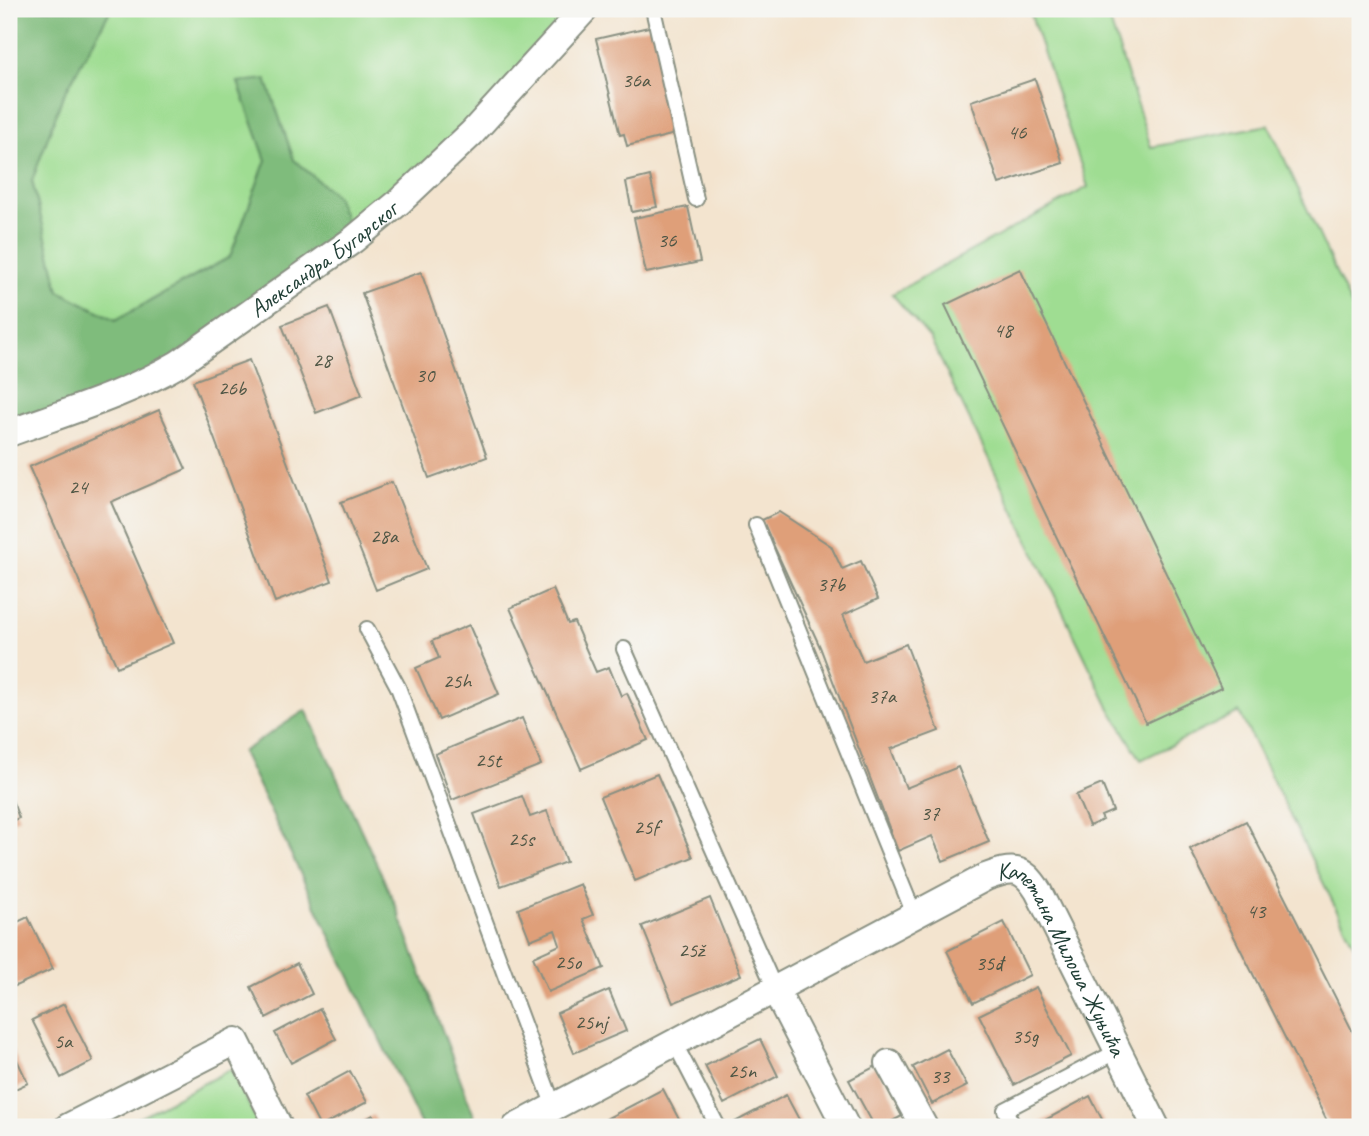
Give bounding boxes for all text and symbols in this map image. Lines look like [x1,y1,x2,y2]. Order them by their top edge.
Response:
house number: 36a [622,67,652,93]
house number: 46 [1008,119,1027,145]
street label: Александра Бугарског [243,193,406,324]
house number: 36 [658,227,677,253]
house number: 48 [994,317,1015,343]
house number: 28 [313,347,334,373]
house number: 30 [416,362,436,388]
house number: 26b [218,375,248,401]
house number: 24 [69,474,90,500]
house number: 28a [370,523,400,549]
house number: 37b [817,571,847,597]
house number: 25h [443,668,473,694]
house number: 37a [868,683,898,709]
house number: 25t [475,747,503,773]
house number: 37 [921,800,941,826]
house number: 25f [633,814,663,840]
house number: 25s [508,826,536,852]
street label: Капетана Милоша Жуњића [993,854,1134,1062]
house number: 43 [1247,898,1267,924]
house number: 25ž [678,937,707,963]
house number: 25o [555,949,583,975]
house number: 35đ [975,950,1006,976]
house number: 25nj [575,1009,610,1035]
house number: 35g [1012,1023,1040,1049]
house number: 5a [54,1028,74,1054]
house number: 25n [728,1058,757,1084]
house number: 33 [931,1063,951,1089]

